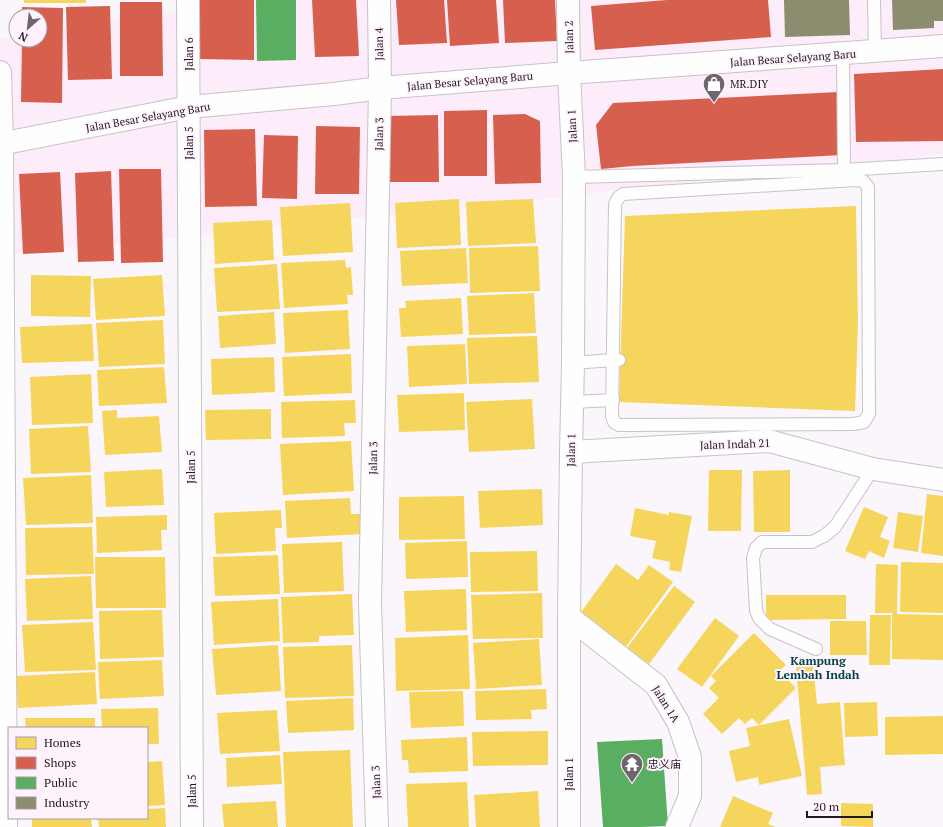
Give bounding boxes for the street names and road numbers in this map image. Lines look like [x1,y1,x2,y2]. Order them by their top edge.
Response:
street label: Jalan 2 [562,20,576,54]
street label: Jalan 4 [372,27,386,61]
street label: Jalan 6 [182,37,196,71]
street label: Jalan Besar Selayang Baru [730,47,857,69]
street label: Jalan Besar Selayang Baru [407,68,534,93]
street label: Jalan Besar Selayang Baru [85,99,212,135]
street label: Jalan 1 [564,109,580,143]
street label: Jalan 3 [372,117,386,151]
street label: Jalan 5 [182,126,196,160]
street label: Jalan 1 [564,433,578,467]
street label: Jalan Indah 21 [700,436,770,452]
street label: Jalan 3 [366,441,380,475]
street label: Jalan 5 [184,450,198,484]
street label: Jalan 1A [649,683,683,725]
street label: Jalan 1 [562,757,576,791]
street label: Jalan 3 [368,765,384,799]
street label: Jalan 5 [185,774,199,808]

